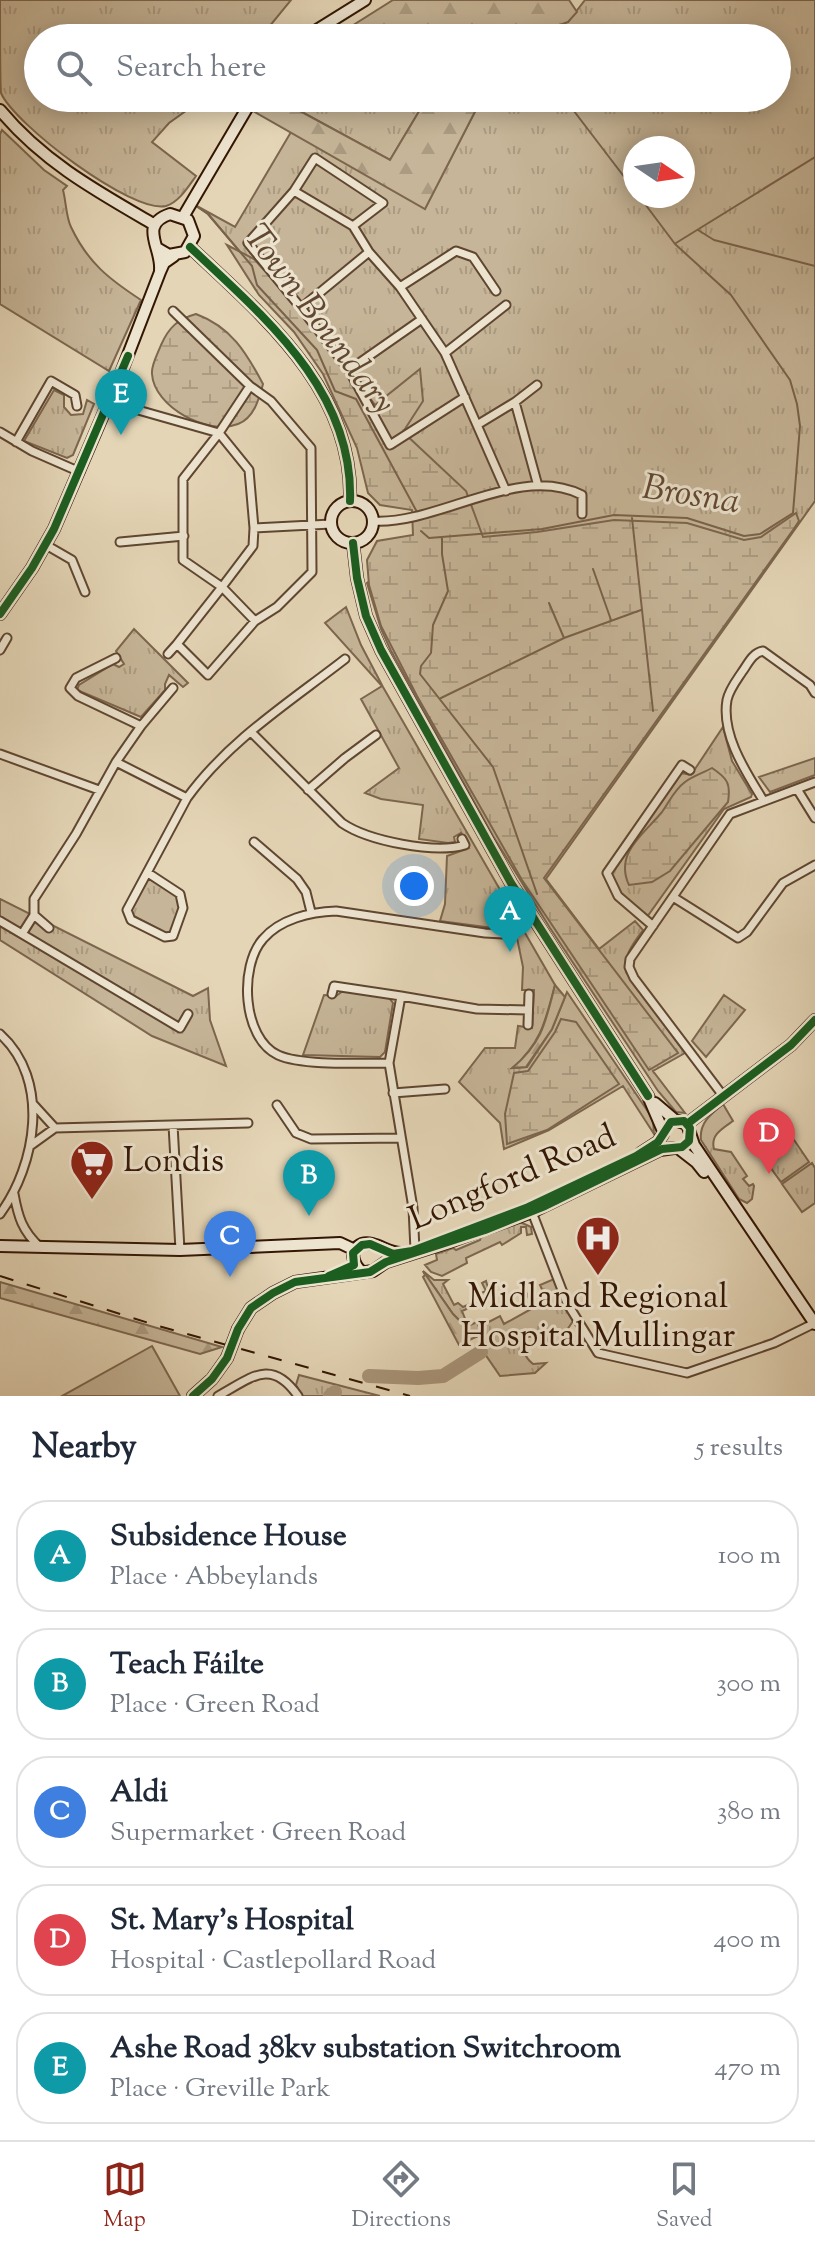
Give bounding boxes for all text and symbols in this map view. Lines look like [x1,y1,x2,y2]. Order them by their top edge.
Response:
search box [24,24,791,112]
icon: search [52,46,96,90]
text: Search here [116,47,266,90]
north arrow [623,136,695,208]
water label: Town Boundary [229,214,407,426]
pin: E [95,369,147,435]
water label: Brosna [639,463,743,529]
your location [394,866,434,906]
pin: A [484,886,536,952]
pin: D [743,1108,795,1174]
street label: Longford Road [402,1113,624,1245]
supermarket icon: Londis [68,1138,116,1201]
place label: Londis [123,1138,224,1187]
pin: B [283,1150,335,1216]
pin: C [204,1211,256,1277]
hospital icon: Midland Regional Hospital Mullingar [574,1214,622,1277]
place label: Midland Regional Hospital Mullingar [461,1274,735,1362]
text: Nearby [32,1424,137,1473]
text: 5 results [695,1430,783,1467]
text: Subsidence House [110,1516,347,1559]
text: A [49,1538,71,1575]
text: 100 m [718,1538,781,1575]
text: Place · Abbeylands [110,1559,318,1596]
text: Teach Fáilte [110,1644,264,1687]
text: B [52,1666,68,1703]
text: 300 m [716,1666,781,1703]
text: Place · Green Road [110,1687,320,1724]
text: Aldi [110,1772,168,1815]
text: C [50,1794,70,1831]
text: 380 m [717,1794,781,1831]
text: Supermarket · Green Road [110,1815,406,1852]
text: St. Mary's Hospital [110,1900,354,1943]
text: D [50,1922,70,1959]
text: 400 m [714,1922,781,1959]
text: Hospital · Castlepollard Road [110,1943,436,1980]
text: Ashe Road 38kv substation Switchroom [110,2028,621,2071]
text: E [52,2050,68,2087]
text: 470 m [715,2050,781,2087]
text: Place · Greville Park [110,2071,330,2108]
tab: Map [103,2157,147,2237]
tab: Directions [352,2157,451,2237]
tab: Saved [656,2157,712,2237]

